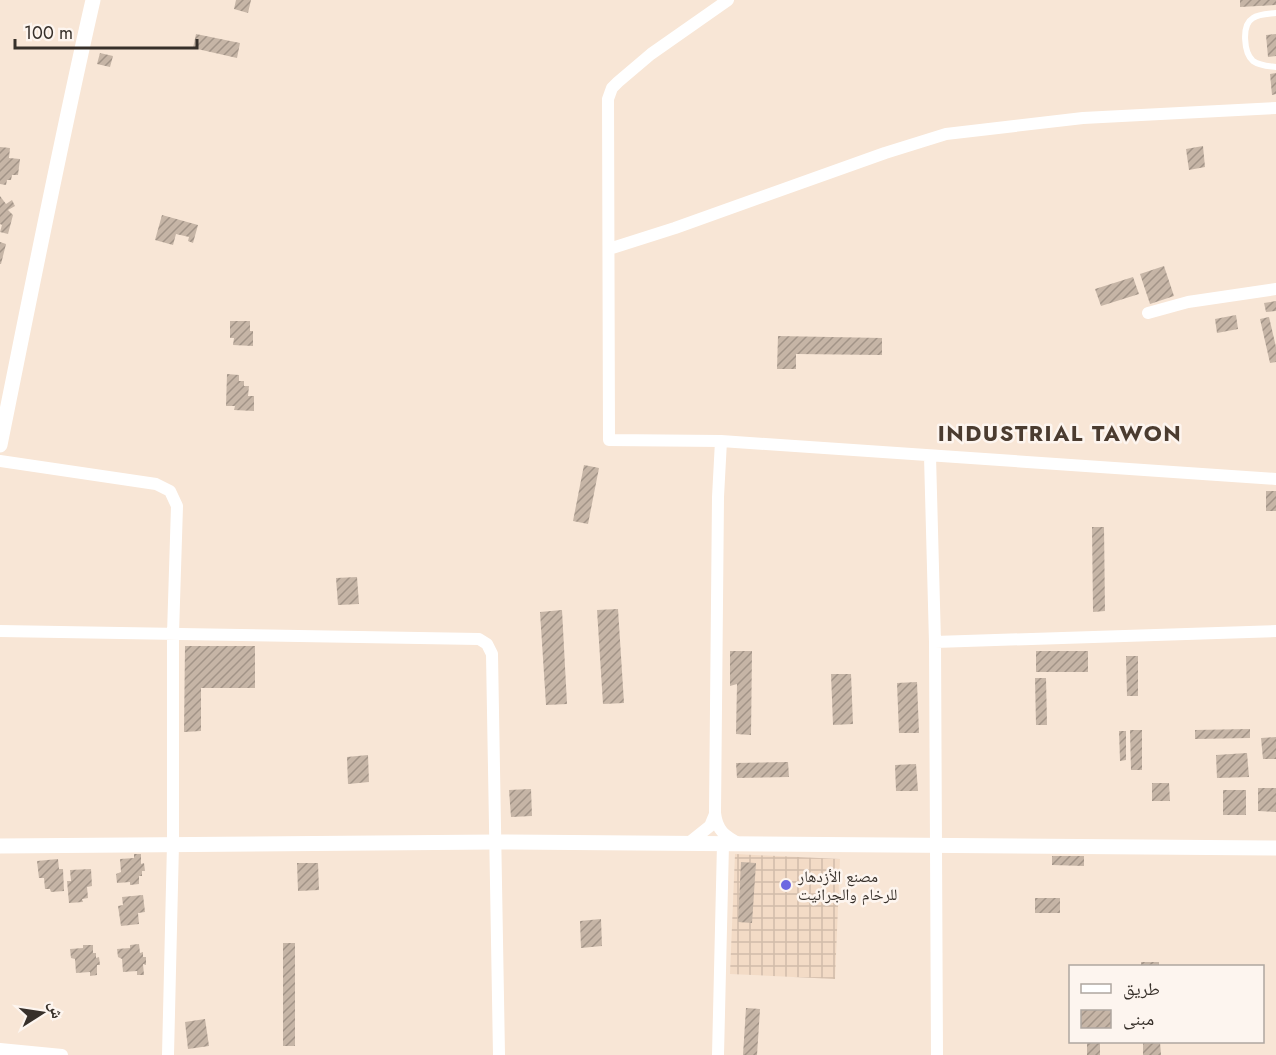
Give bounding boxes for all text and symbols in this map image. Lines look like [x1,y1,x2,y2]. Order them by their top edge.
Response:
scale bar [15,12,196,50]
text: 100 m [24,20,73,46]
district label: INDUSTRIAL TAWON [938,417,1182,449]
place label: مصنع الأزدهار للرخام والجرانيت [797,865,897,906]
marker: مصنع الأزدهار للرخام والجرانيت [779,878,793,892]
legend [1069,965,1264,1043]
text: طريق [1123,976,1160,1002]
north arrow [12,983,72,1043]
text: ش [43,999,69,1021]
text: مبنى [1123,1006,1154,1032]

